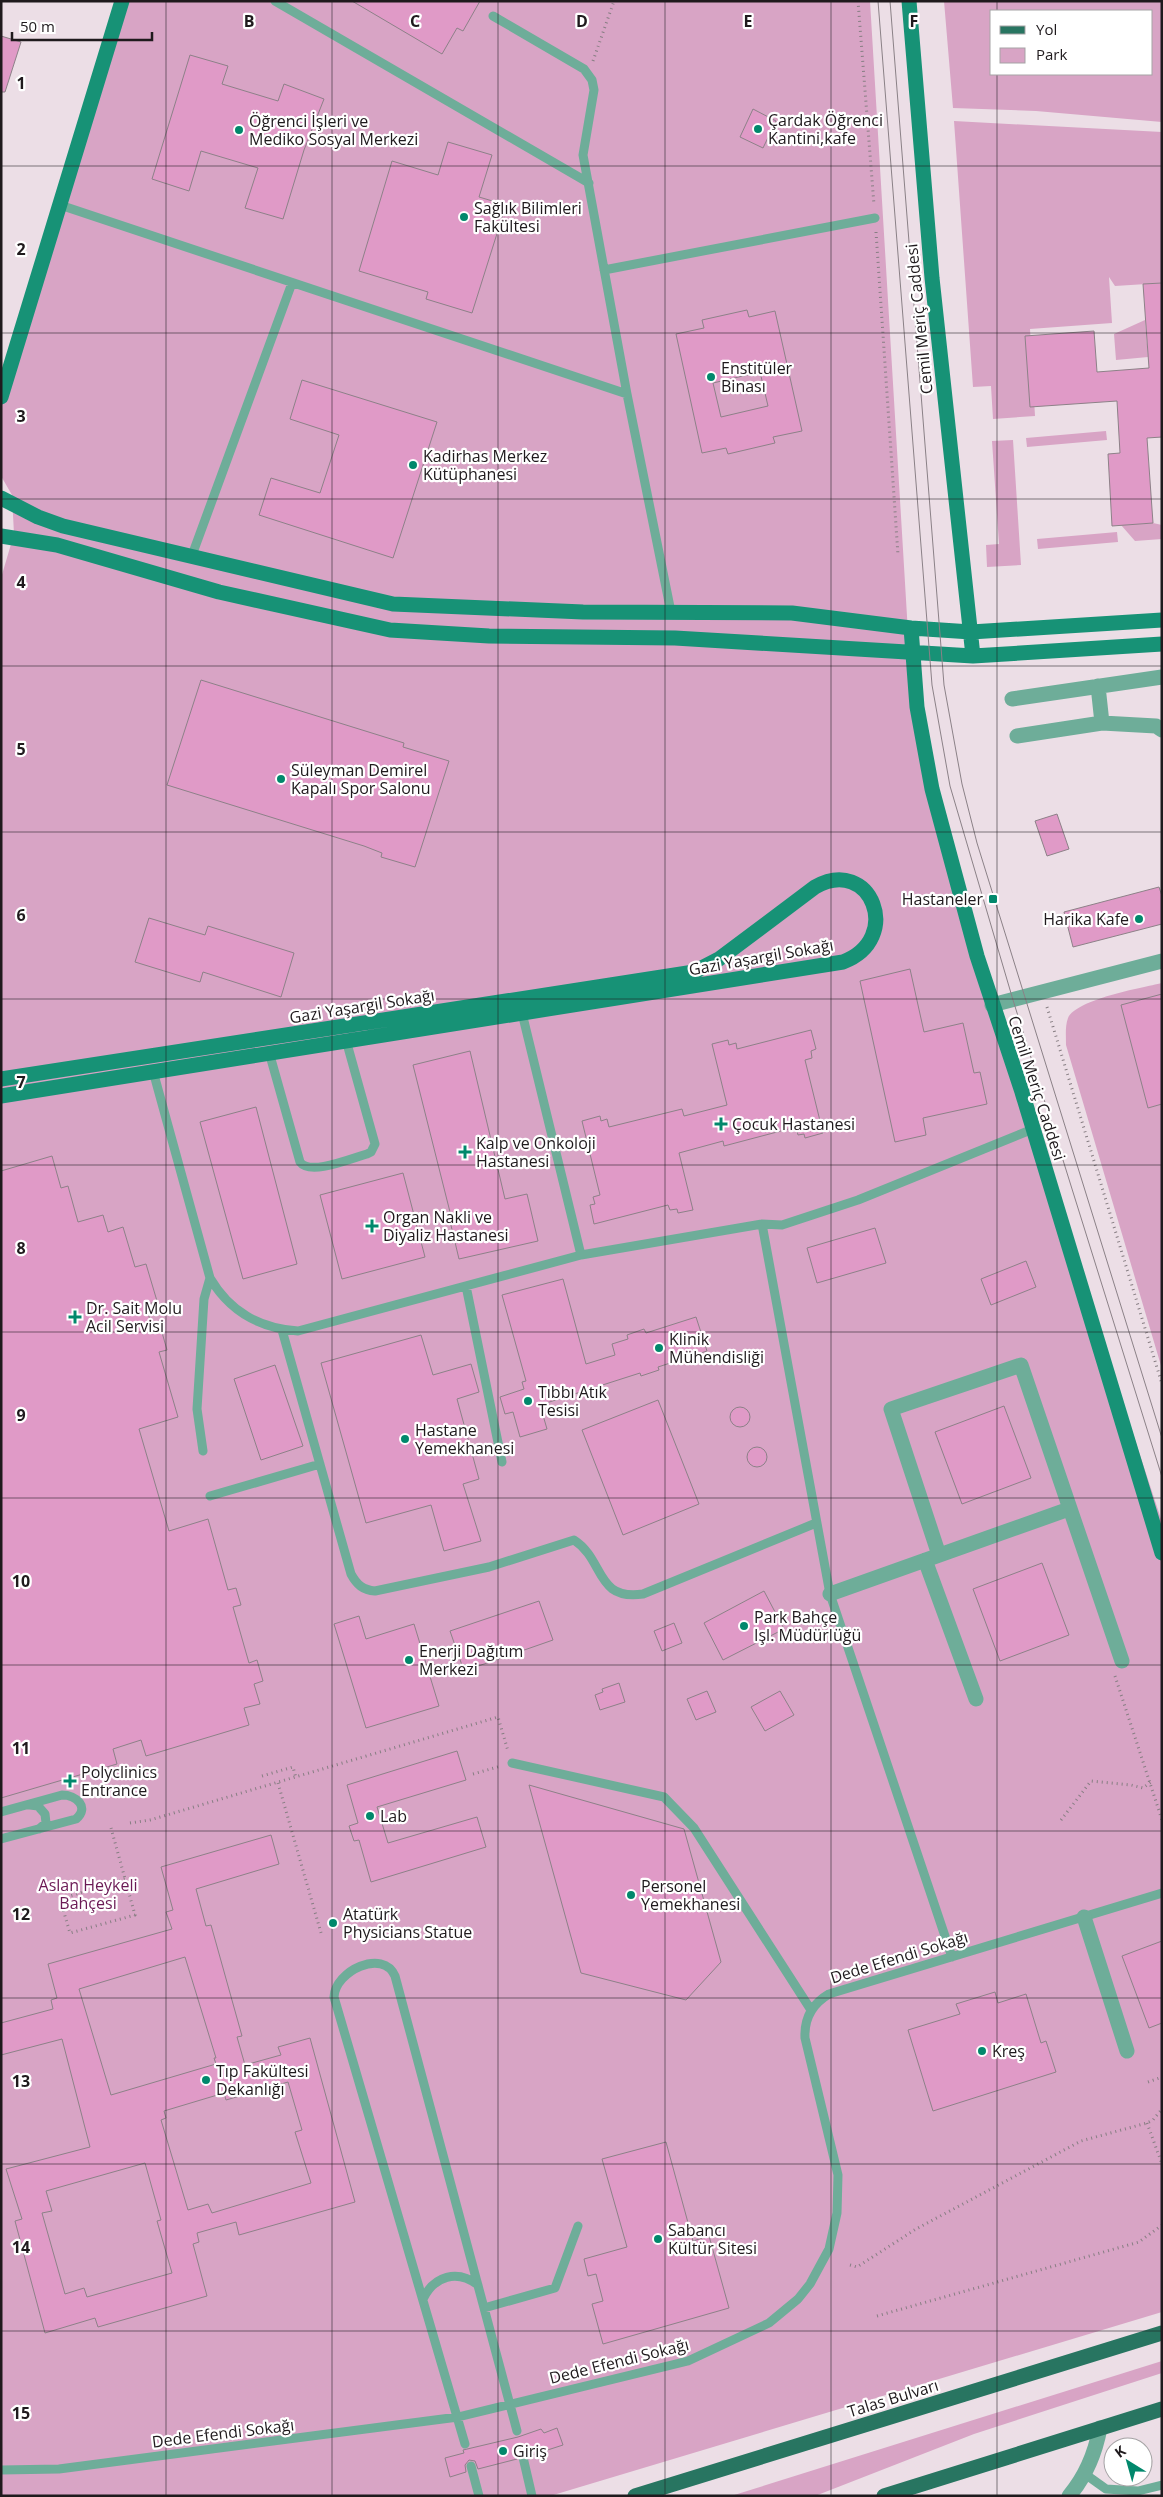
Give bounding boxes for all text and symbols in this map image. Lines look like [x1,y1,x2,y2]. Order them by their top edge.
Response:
scale bar [12,10,152,42]
text: B [244,10,254,32]
text: C [410,10,420,32]
text: D [576,10,588,32]
text: E [744,10,753,32]
text: F [910,10,918,32]
legend [990,10,1153,75]
text: 50 m [20,16,55,36]
text: Yol [1036,19,1057,39]
text: Park [1036,44,1067,64]
text: 1 [16,72,26,94]
place label: Çardak Öğrenci Kantini,kafe [768,109,883,149]
place label: Öğrenci İşleri ve Mediko Sosyal Merkezi [249,110,418,150]
marker: Çardak Öğrenci Kantini,kafe [752,123,764,135]
marker: Öğrenci İşleri ve Mediko Sosyal Merkezi [233,124,245,136]
place label: Sağlık Bilimleri Fakültesi [474,197,582,237]
marker: Sağlık Bilimleri Fakültesi [458,211,470,223]
text: 2 [16,238,26,260]
street label: Cemil Meriç Caddesi [900,243,938,395]
place label: Enstitüler Binası [721,357,793,397]
marker: Enstitüler Binası [705,371,717,383]
text: 3 [16,405,26,427]
place label: Kadirhas Merkez Kütüphanesi [423,445,547,485]
marker: Kadirhas Merkez Kütüphanesi [407,459,419,471]
text: 4 [16,571,26,593]
text: 5 [16,738,26,760]
place label: Süleyman Demirel Kapalı Spor Salonu [291,759,430,799]
marker: Süleyman Demirel Kapalı Spor Salonu [275,773,287,785]
place label: Hastaneler [902,888,983,910]
marker: Hastaneler [987,893,999,905]
text: 6 [16,904,26,926]
place label: Harika Kafe [1043,908,1129,930]
marker: Harika Kafe [1133,913,1145,925]
street label: Gazi Yaşargil Sokağı [687,933,835,981]
street label: Gazi Yaşargil Sokağı [288,984,436,1028]
street label: Cemil Meriç Caddesi [1003,1013,1071,1163]
text: 7 [16,1071,26,1093]
place label: Çocuk Hastanesi [732,1113,855,1135]
marker: Çocuk Hastanesi [714,1117,728,1131]
place label: Kalp ve Onkoloji Hastanesi [476,1132,596,1172]
marker: Kalp ve Onkoloji Hastanesi [458,1145,472,1159]
place label: Organ Nakli ve Diyaliz Hastanesi [383,1206,509,1246]
marker: Organ Nakli ve Diyaliz Hastanesi [365,1219,379,1233]
text: 8 [16,1237,26,1259]
place label: Dr. Sait Molu Acil Servisi [86,1297,182,1337]
marker: Dr. Sait Molu Acil Servisi [68,1310,82,1324]
place label: Klinik Mühendisliği [669,1328,764,1368]
marker: Klinik Mühendisliği [653,1342,665,1354]
place label: Tıbbı Atık Tesisi [538,1381,607,1421]
marker: Tıbbı Atık Tesisi [522,1395,534,1407]
text: 9 [16,1404,26,1426]
place label: Hastane Yemekhanesi [415,1419,514,1459]
marker: Hastane Yemekhanesi [399,1433,411,1445]
text: 10 [12,1570,30,1592]
place label: Park Bahçe Işl. Müdürlüğü [754,1606,861,1646]
marker: Park Bahçe Işl. Müdürlüğü [738,1620,750,1632]
place label: Enerji Dağıtım Merkezi [419,1640,523,1680]
marker: Enerji Dağıtım Merkezi [403,1654,415,1666]
text: 11 [12,1737,30,1759]
place label: Polyclinics Entrance [81,1761,157,1801]
marker: Polyclinics Entrance [63,1774,77,1788]
place label: Lab [380,1805,407,1827]
marker: Lab [364,1810,376,1822]
park label: Aslan Heykeli Bahçesi [39,1874,137,1914]
place label: Personel Yemekhanesi [641,1875,740,1915]
marker: Personel Yemekhanesi [625,1889,637,1901]
text: 12 [12,1903,30,1925]
place label: Atatürk Physicians Statue [343,1903,472,1943]
marker: Atatürk Physicians Statue [327,1917,339,1929]
street label: Dede Efendi Sokağı [827,1926,971,1988]
place label: Kreş [992,2040,1025,2062]
marker: Kreş [976,2045,988,2057]
place label: Tıp Fakültesi Dekanlığı [216,2060,309,2100]
text: 13 [12,2070,30,2092]
marker: Tıp Fakültesi Dekanlığı [200,2074,212,2086]
place label: Sabancı Kültür Sitesi [668,2219,757,2259]
marker: Sabancı Kültür Sitesi [652,2233,664,2245]
text: 14 [12,2236,30,2258]
street label: Dede Efendi Sokağı [547,2333,691,2389]
street label: Talas Bulvarı [845,2374,941,2422]
text: 15 [12,2402,30,2424]
street label: Dede Efendi Sokağı [151,2413,295,2453]
north arrow [1103,2437,1153,2487]
place label: Giriş [513,2440,547,2462]
text: K [1110,2440,1130,2462]
marker: Giriş [497,2445,509,2457]

